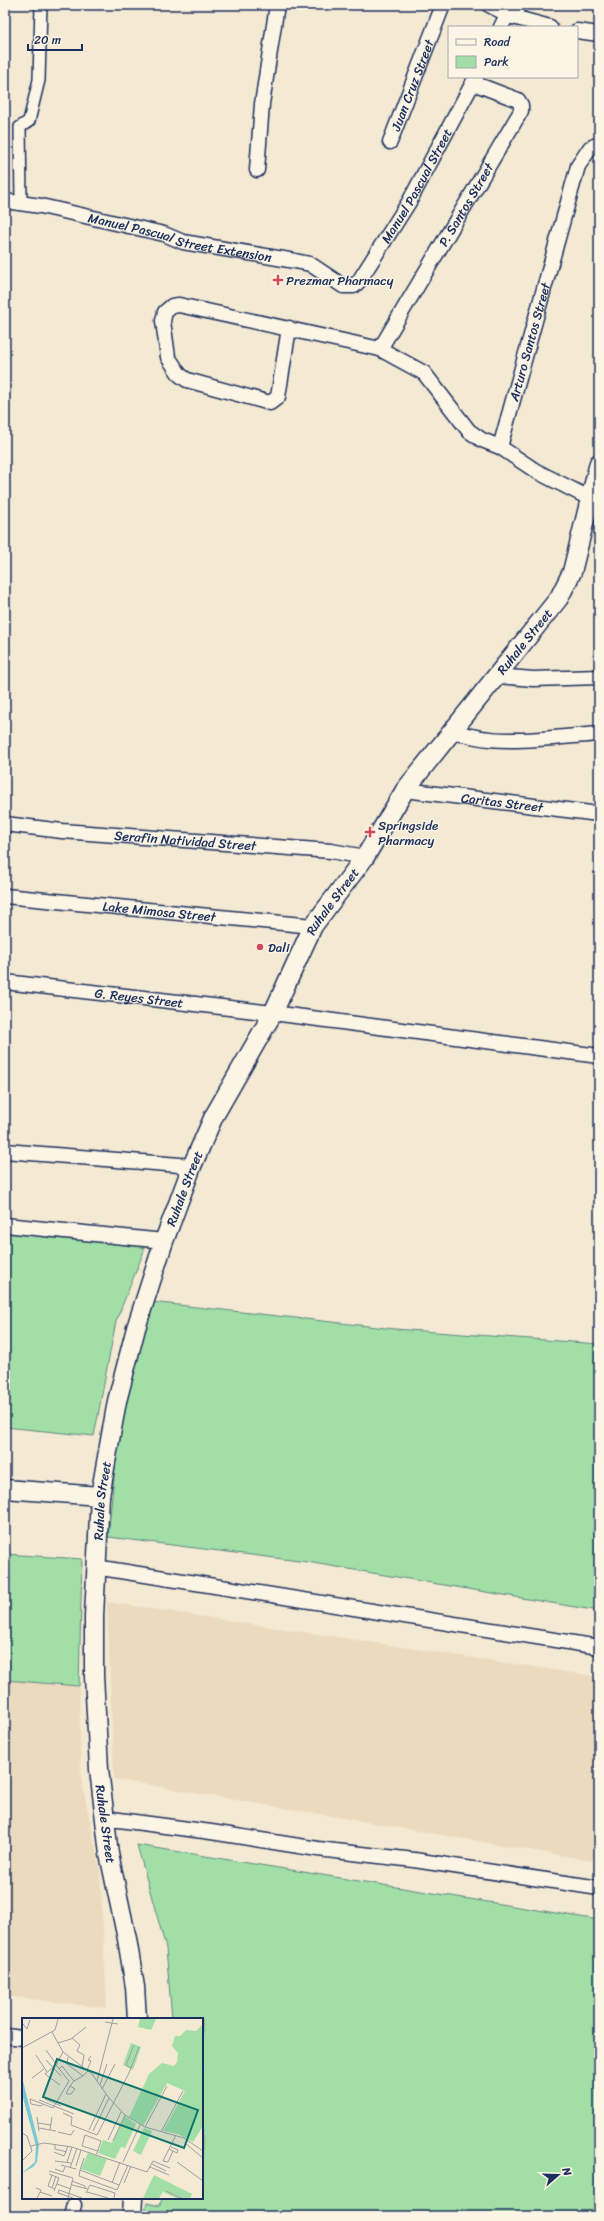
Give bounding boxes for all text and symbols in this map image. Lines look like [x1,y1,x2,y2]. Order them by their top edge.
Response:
scale bar [28,26,82,52]
legend [448,26,578,78]
text: 20 m [34,29,61,51]
text: Road [484,31,511,53]
street label: Juan Cruz Street [384,35,441,135]
text: Park [484,51,509,73]
street label: Manuel Pascual Street [375,124,459,248]
street label: P. Santos Street [432,158,500,251]
street label: Manuel Pascual Street Extension [86,206,273,269]
place label: Prezmar Pharmacy [286,269,394,292]
marker: Prezmar Pharmacy [273,275,283,285]
street label: Arturo Santos Street [502,279,557,405]
street label: Ruhale Street [491,603,559,680]
street label: Caritas Street [460,786,545,819]
place label: Springside Pharmacy [378,814,438,852]
street label: Serafin Natividad Street [113,824,258,857]
marker: Springside Pharmacy [365,827,375,837]
street label: Ruhale Street [299,863,365,939]
street label: Lake Mimosa Street [102,895,218,929]
place label: Dali [268,936,290,959]
marker: Dali [255,942,265,952]
street label: G. Reyes Street [93,981,185,1015]
street label: Ruhale Street [159,1147,209,1230]
street label: Ruhale Street [87,1459,118,1541]
street label: Ruhale Street [89,1783,122,1865]
inset map [22,2018,203,2199]
north arrow [538,2155,578,2195]
text: N [556,2164,577,2179]

